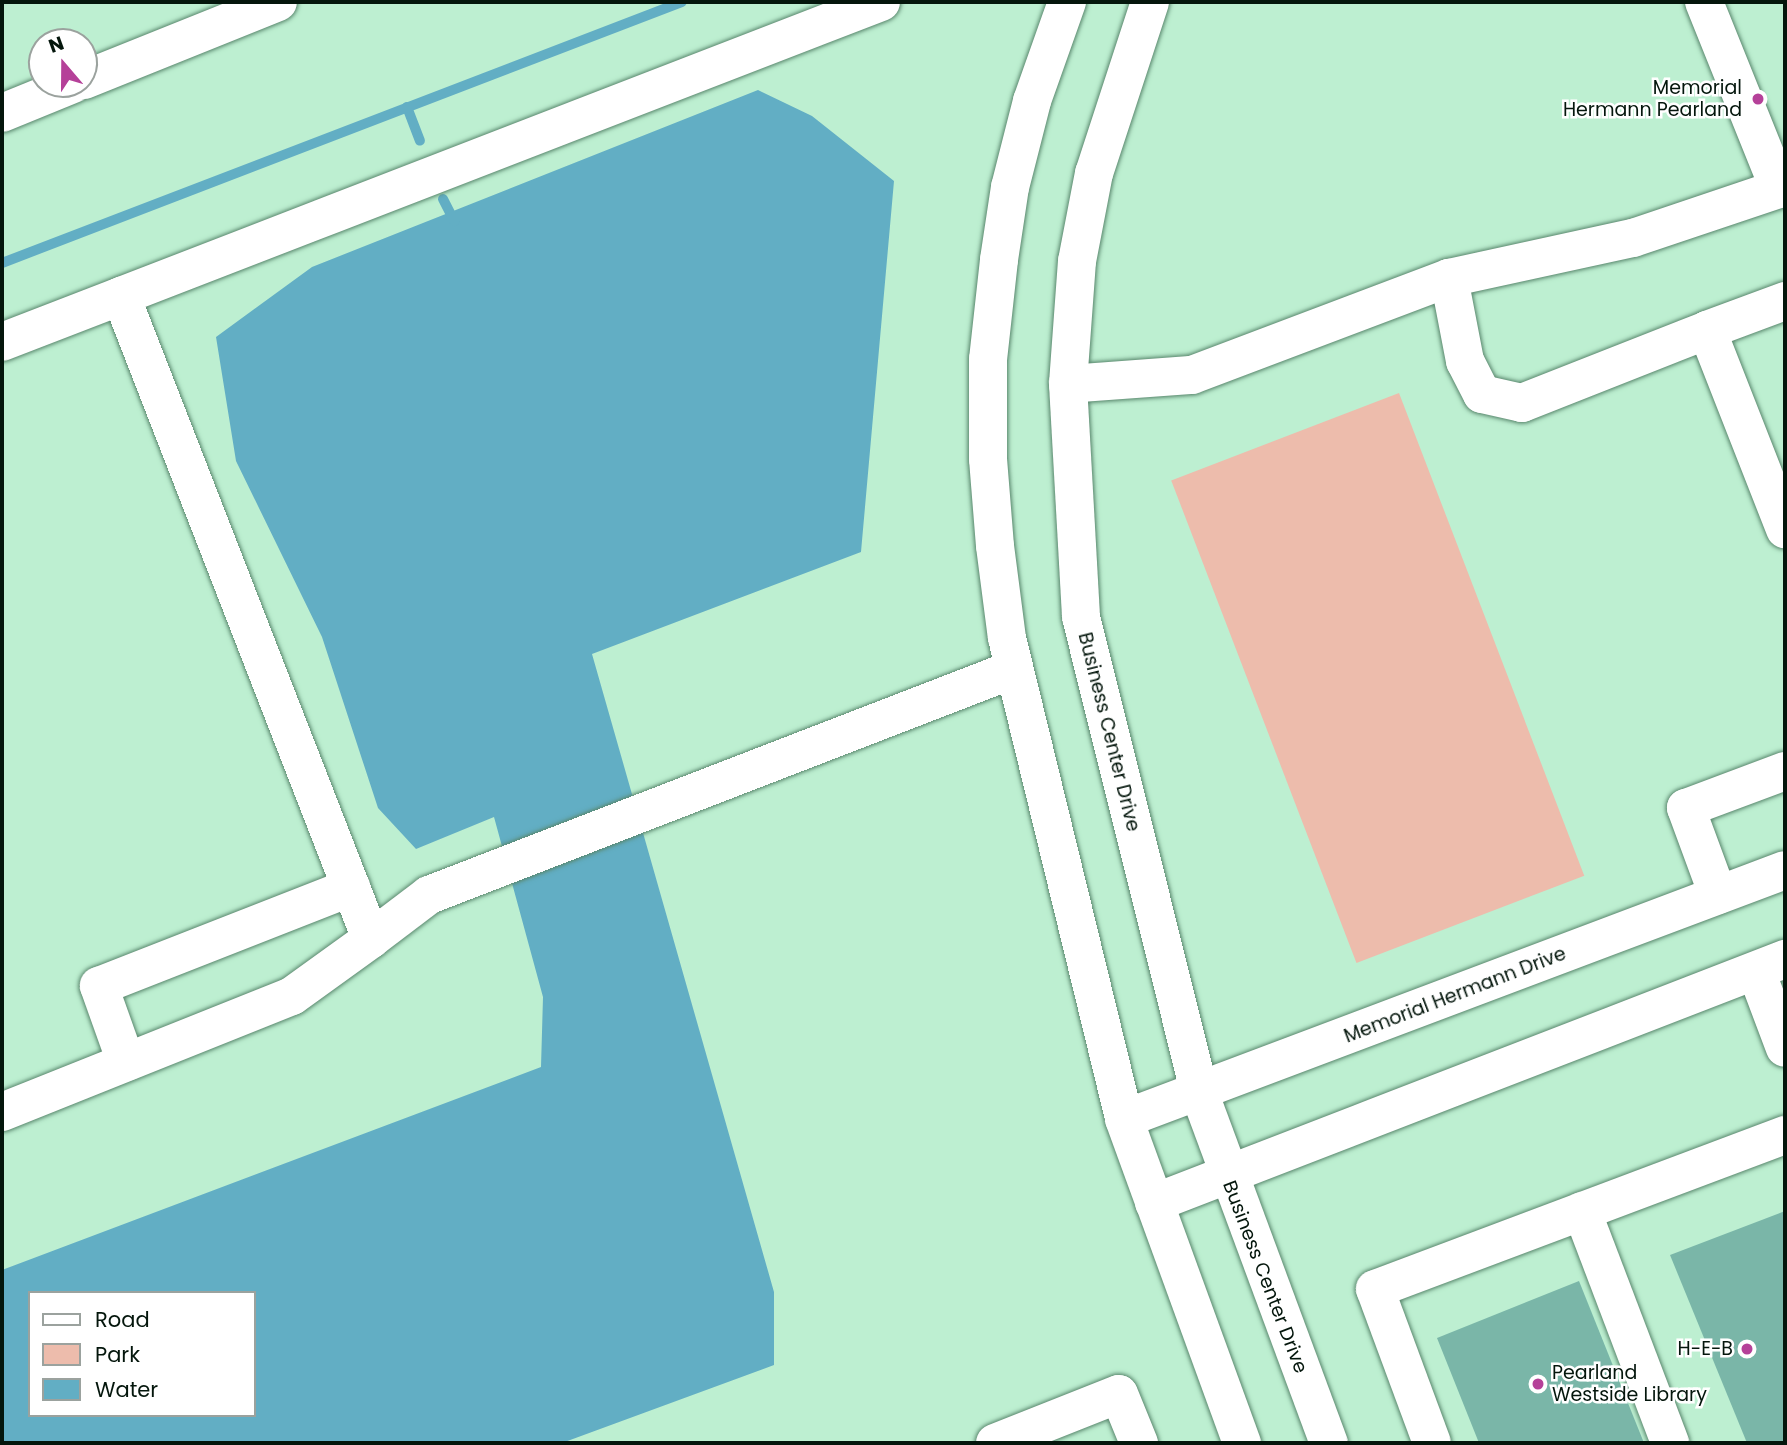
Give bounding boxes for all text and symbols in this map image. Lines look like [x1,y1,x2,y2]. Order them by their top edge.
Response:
north arrow [28,28,98,98]
text: N [45,30,68,60]
place label: Memorial Hermann Pearland [1563,77,1742,121]
marker: Memorial Hermann Pearland [1748,89,1768,109]
street label: Business Center Drive [1073,630,1145,834]
street label: Memorial Hermann Drive [1341,942,1569,1048]
street label: Business Center Drive [1218,1178,1312,1376]
legend [28,1291,256,1417]
text: Road [95,1305,150,1334]
place label: H-E-B [1678,1338,1733,1360]
text: Park [95,1340,140,1369]
marker: H-E-B [1739,1341,1755,1357]
place label: Pearland Westside Library [1552,1362,1707,1406]
text: Water [95,1375,158,1404]
marker: Pearland Westside Library [1530,1376,1546,1392]

